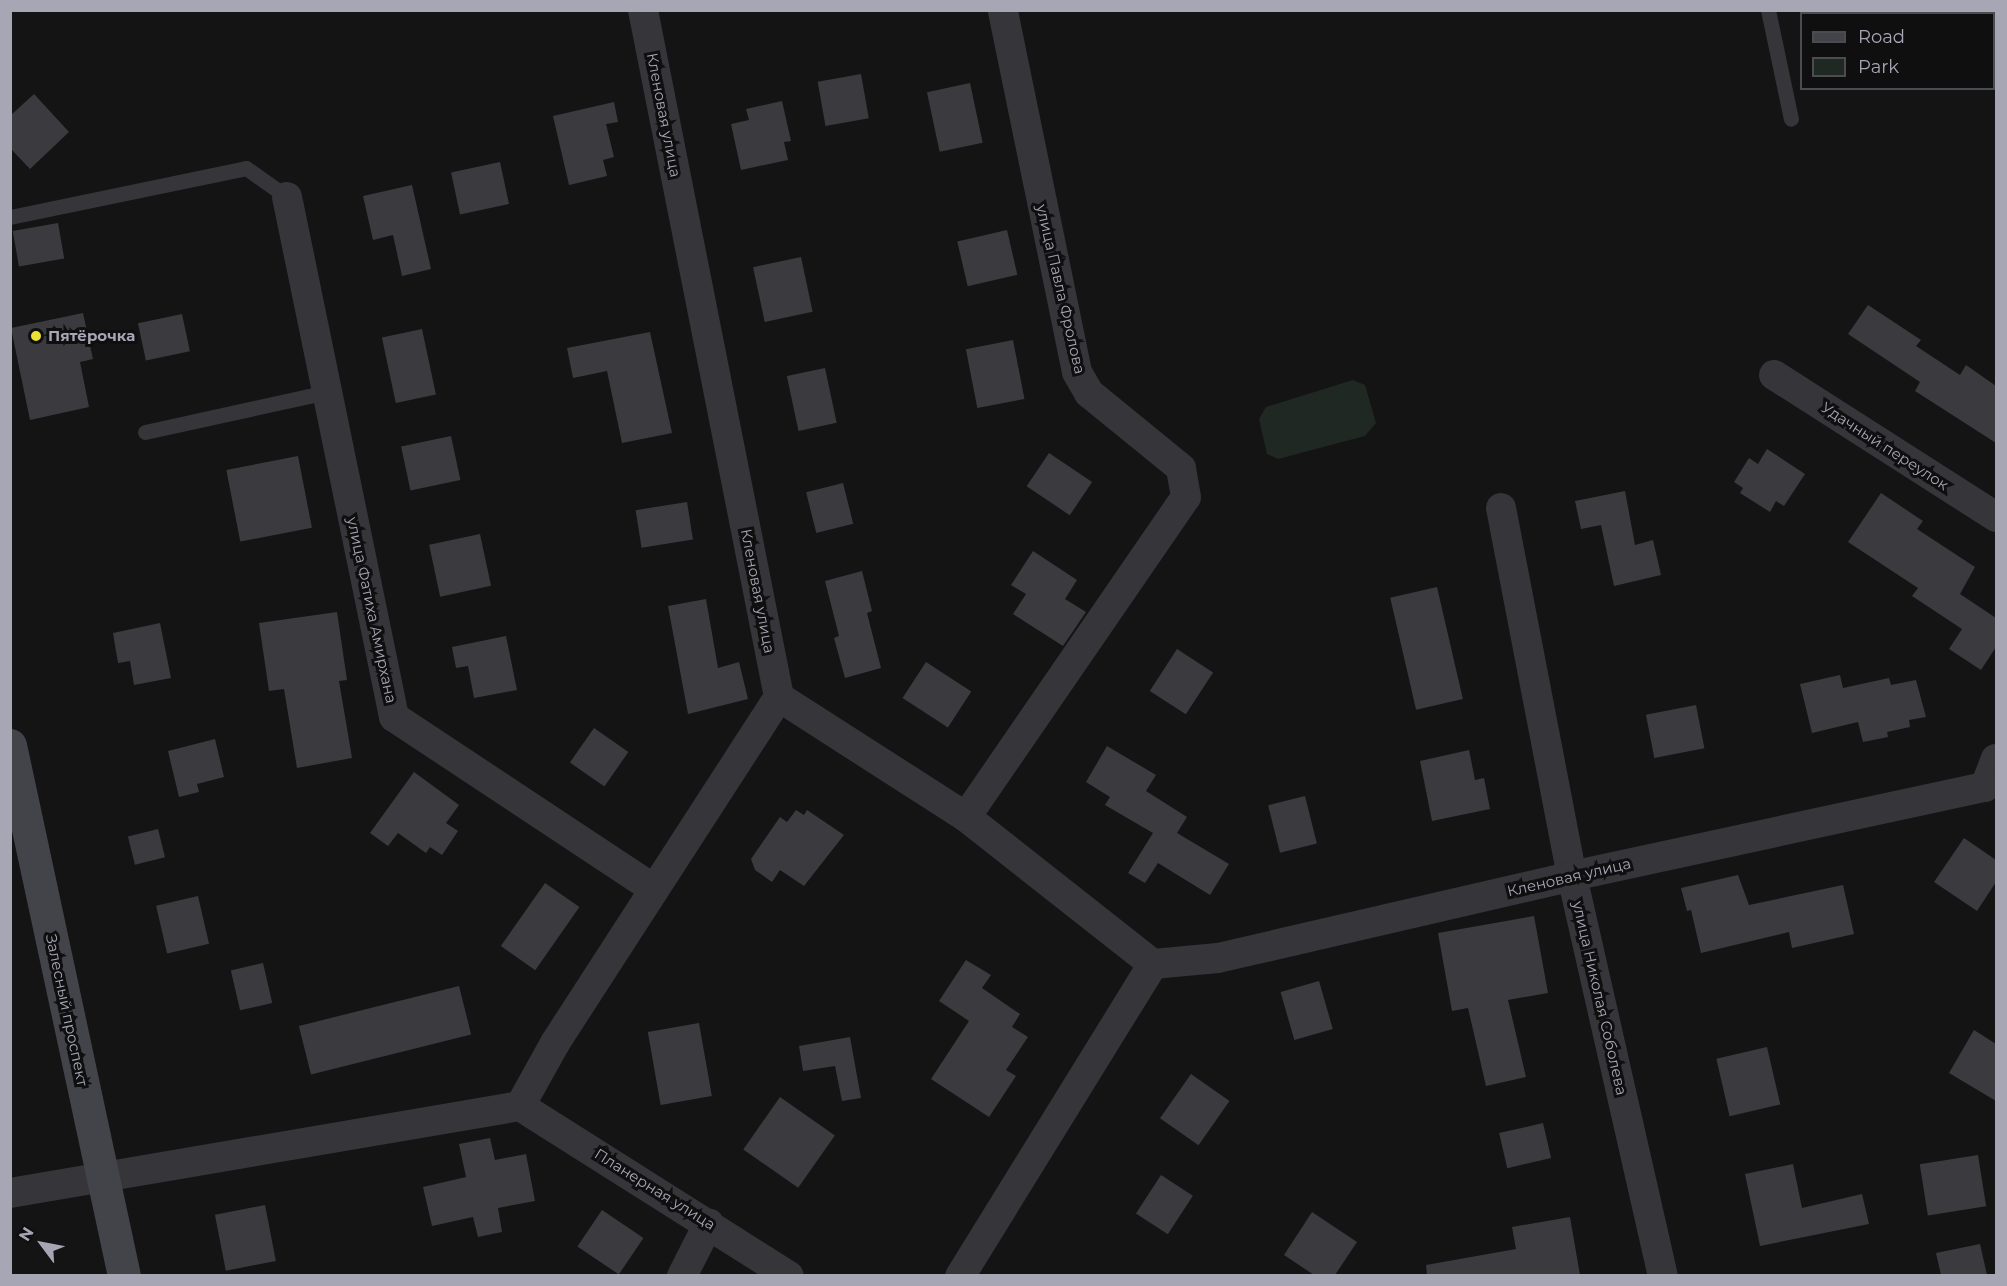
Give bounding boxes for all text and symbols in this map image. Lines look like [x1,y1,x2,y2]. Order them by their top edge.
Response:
legend [1800,12,1995,90]
text: Road [1858,26,1905,48]
street label: Кленовая улица [643,51,685,179]
text: Park [1858,56,1899,78]
street label: улица Павла Фролова [1033,202,1089,376]
place label: Пятёрочка [48,327,135,345]
marker: Пятёрочка [29,329,43,343]
street label: Удачный переулок [1818,398,1952,494]
street label: улица Фатиха Амирхана [343,515,401,705]
street label: Кленовая улица [737,527,779,655]
street label: Кленовая улица [1505,854,1633,900]
street label: улица Николая Соболева [1569,899,1631,1097]
street label: Залесный проспект [42,932,92,1088]
street label: Планерная улица [591,1145,719,1233]
north arrow [12,1214,72,1274]
text: N [15,1224,38,1245]

